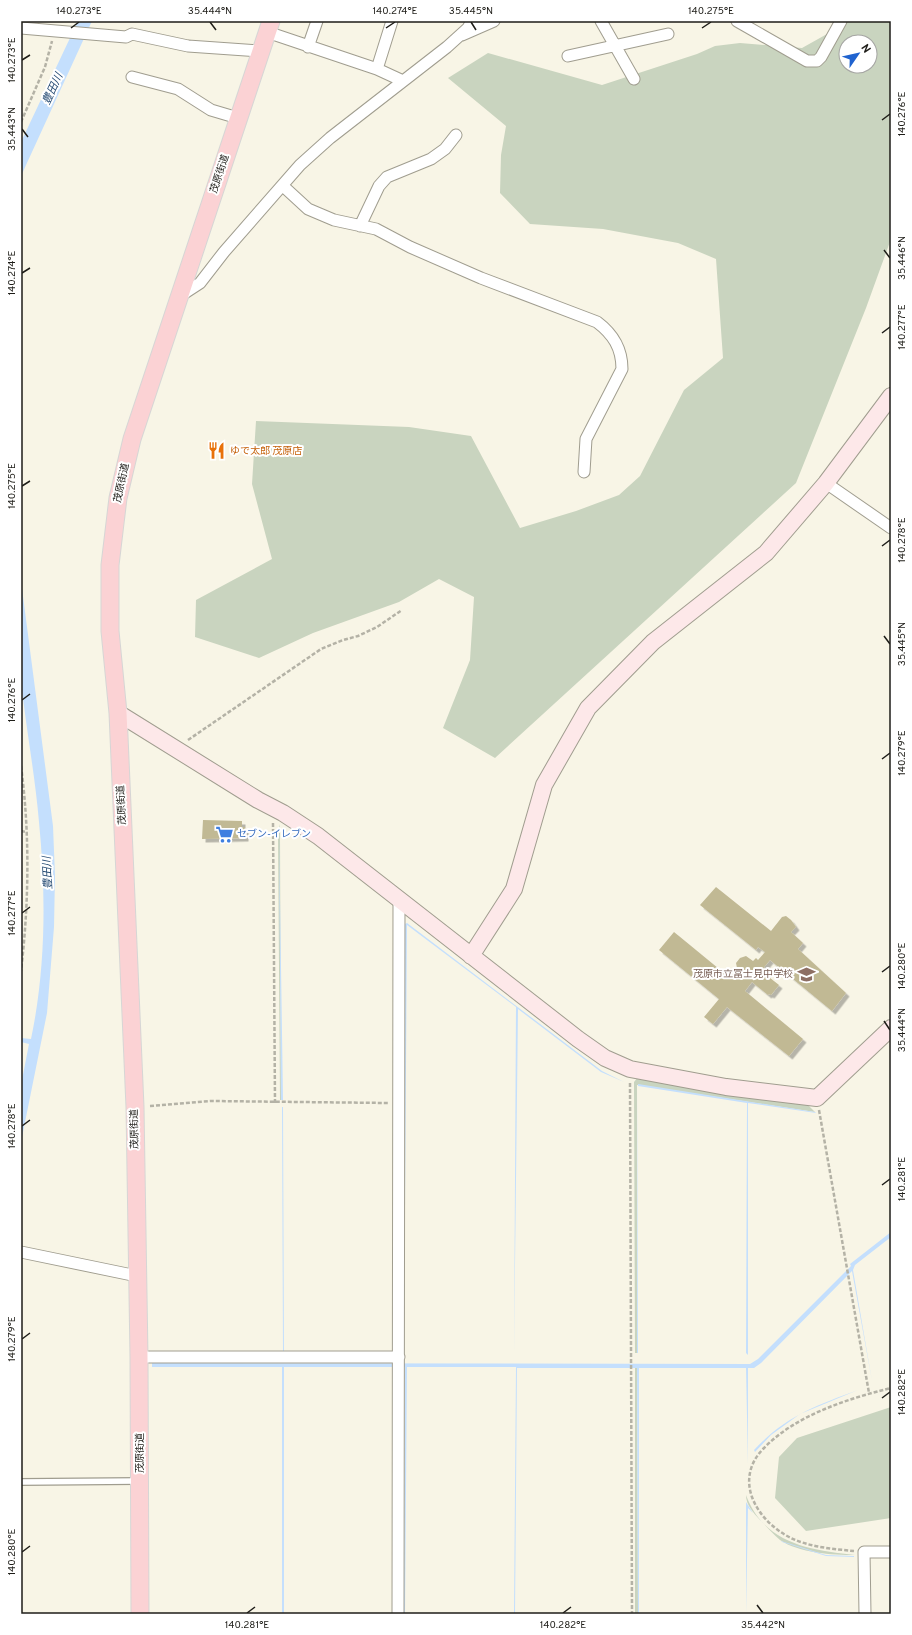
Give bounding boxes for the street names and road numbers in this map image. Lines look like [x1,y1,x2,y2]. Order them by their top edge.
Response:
street label: 茂原街道 [208,153,232,195]
street label: 茂原街道 [111,462,133,504]
street label: 茂原街道 [114,785,130,825]
street label: 茂原街道 [128,1109,142,1149]
street label: 茂原街道 [134,1433,147,1473]

